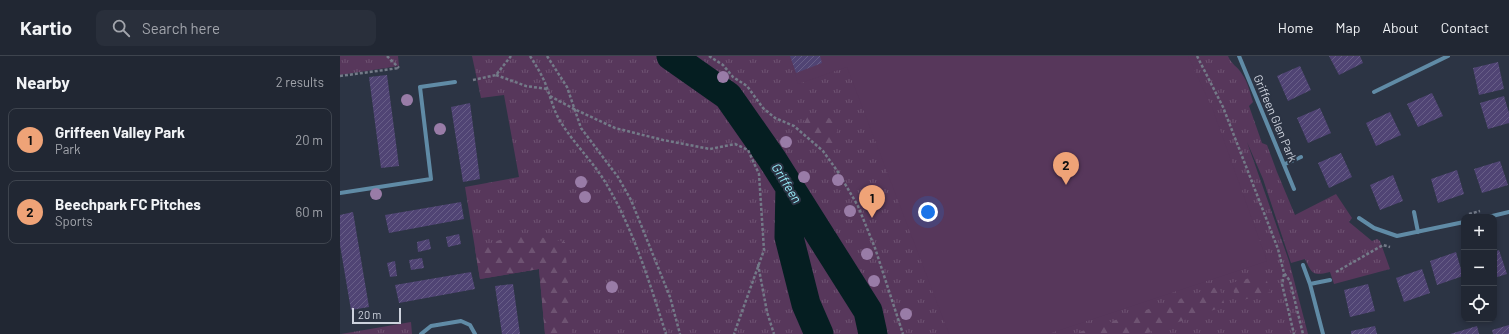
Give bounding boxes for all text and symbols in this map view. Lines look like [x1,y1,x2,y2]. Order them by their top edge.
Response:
search box [96,10,376,46]
text: Kartio [20,16,72,39]
icon: search [110,17,132,39]
text: Search here [142,19,220,37]
text: Home [1278,19,1314,36]
text: Map [1336,19,1360,36]
text: About [1382,19,1419,36]
text: Contact [1441,19,1489,36]
text: Nearby [16,72,70,92]
street label: Griffeen Glen Park [1251,72,1301,164]
text: 2 results [276,74,324,90]
text: Griffeen Valley Park [55,123,185,141]
text: 1 [28,132,32,148]
text: 20 m [295,132,323,148]
text: Park [55,141,81,157]
pin: 2 [1053,152,1079,185]
water label: Griffeen [769,160,806,206]
pin: 1 [859,185,885,218]
text: Beechpark FC Pitches [55,195,201,213]
your location [918,202,938,222]
text: 2 [26,204,34,220]
text: 60 m [296,204,323,220]
text: Sports [55,213,93,229]
map controls [1461,214,1497,322]
button: + [1461,214,1497,250]
button: − [1461,250,1497,286]
button: locate [1461,286,1497,322]
scale bar [352,306,401,325]
text: 20 m [358,308,381,321]

